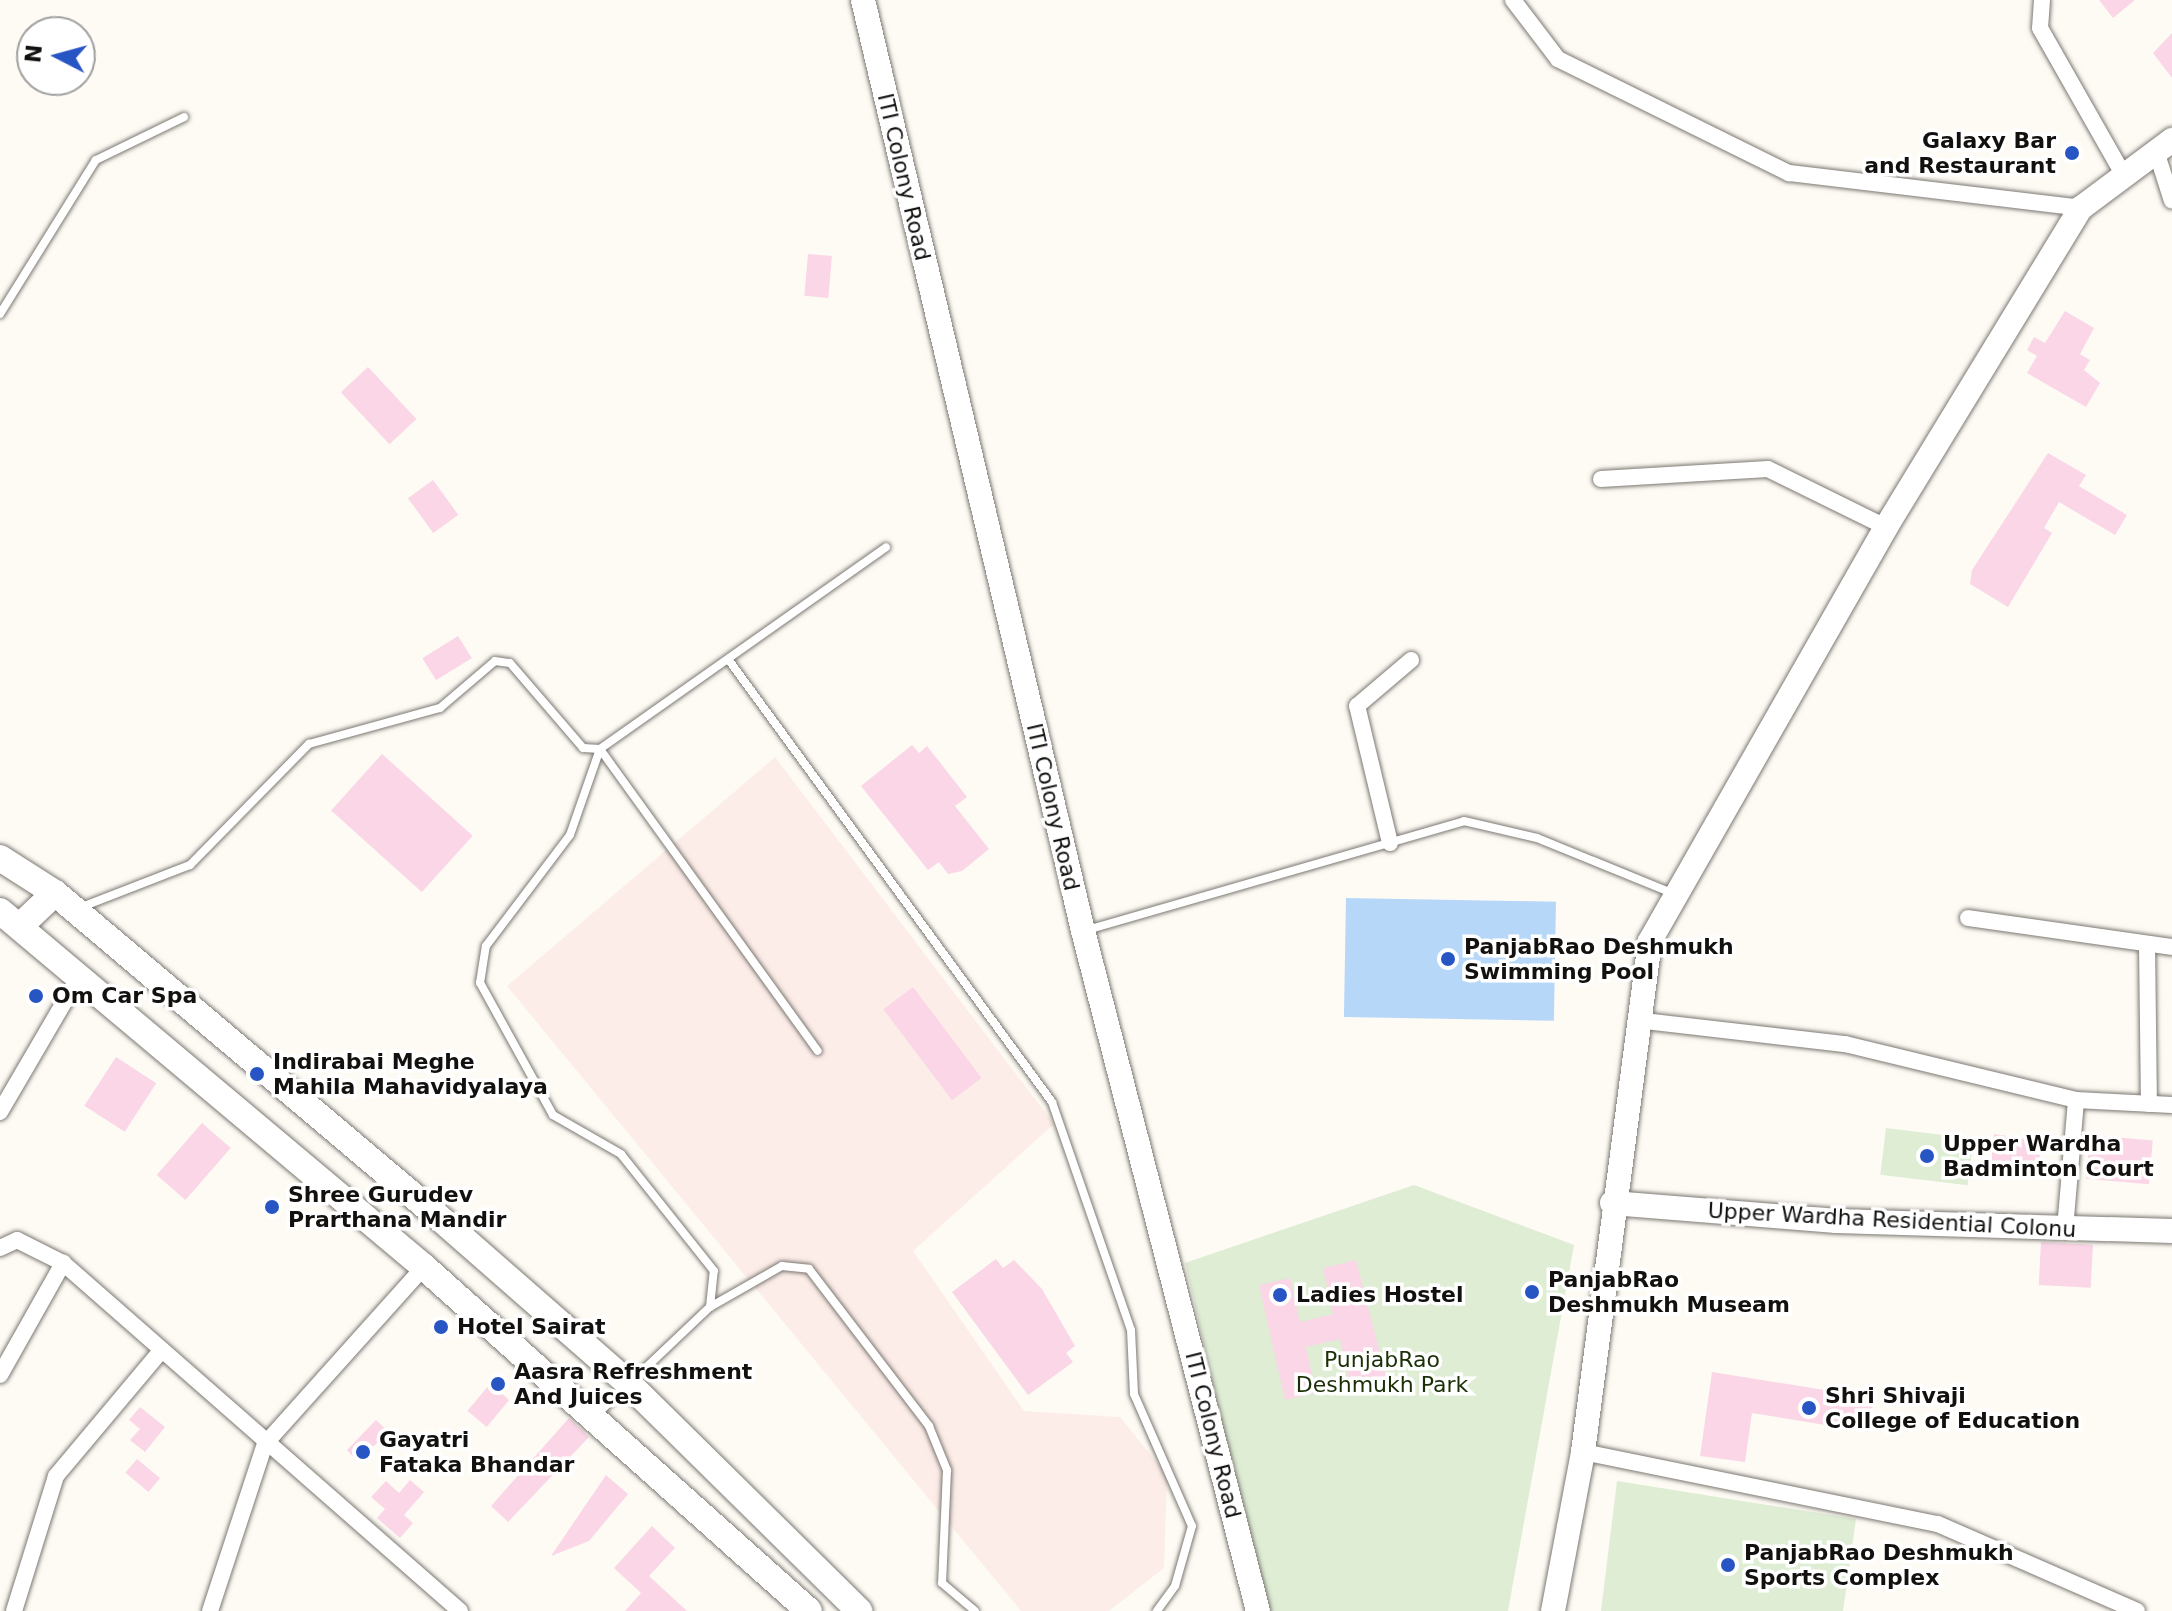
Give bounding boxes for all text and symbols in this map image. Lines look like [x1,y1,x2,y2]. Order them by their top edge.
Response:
north arrow [16,16,96,96]
text: N [20,43,47,64]
street label: ITI Colony Road [872,91,936,263]
place label: Galaxy Bar and Restaurant [1864,127,2056,178]
marker: Galaxy Bar and Restaurant [2063,144,2081,162]
street label: ITI Colony Road [1021,721,1085,893]
place label: PanjabRao Deshmukh Swimming Pool [1464,933,1734,984]
marker: PanjabRao Deshmukh Swimming Pool [1439,950,1457,968]
place label: Om Car Spa [52,983,197,1009]
marker: Om Car Spa [27,987,45,1005]
place label: Indirabai Meghe Mahila Mahavidyalaya [273,1048,548,1100]
marker: Indirabai Meghe Mahila Mahavidyalaya [248,1065,266,1083]
place label: Upper Wardha Badminton Court [1943,1130,2154,1182]
marker: Upper Wardha Badminton Court [1918,1147,1936,1165]
place label: Shree Gurudev Prarthana Mandir [288,1181,506,1232]
street label: Upper Wardha Residential Colonu [1707,1197,2077,1243]
marker: Shree Gurudev Prarthana Mandir [263,1198,281,1216]
place label: PanjabRao Deshmukh Museam [1548,1266,1790,1318]
place label: Ladies Hostel [1296,1282,1463,1308]
marker: PanjabRao Deshmukh Museam [1523,1283,1541,1301]
marker: Ladies Hostel [1271,1286,1289,1304]
place label: Hotel Sairat [457,1314,606,1340]
marker: Hotel Sairat [432,1318,450,1336]
park label: PunjabRao Deshmukh Park [1296,1346,1468,1398]
street label: ITI Colony Road [1180,1349,1246,1521]
place label: Aasra Refreshment And Juices [514,1358,752,1410]
marker: Aasra Refreshment And Juices [489,1375,507,1393]
place label: Shri Shivaji College of Education [1825,1382,2080,1434]
marker: Shri Shivaji College of Education [1800,1399,1818,1417]
place label: Gayatri Fataka Bhandar [379,1426,574,1478]
marker: Gayatri Fataka Bhandar [354,1443,372,1461]
place label: PanjabRao Deshmukh Sports Complex [1744,1539,2014,1590]
marker: PanjabRao Deshmukh Sports Complex [1719,1556,1737,1574]

